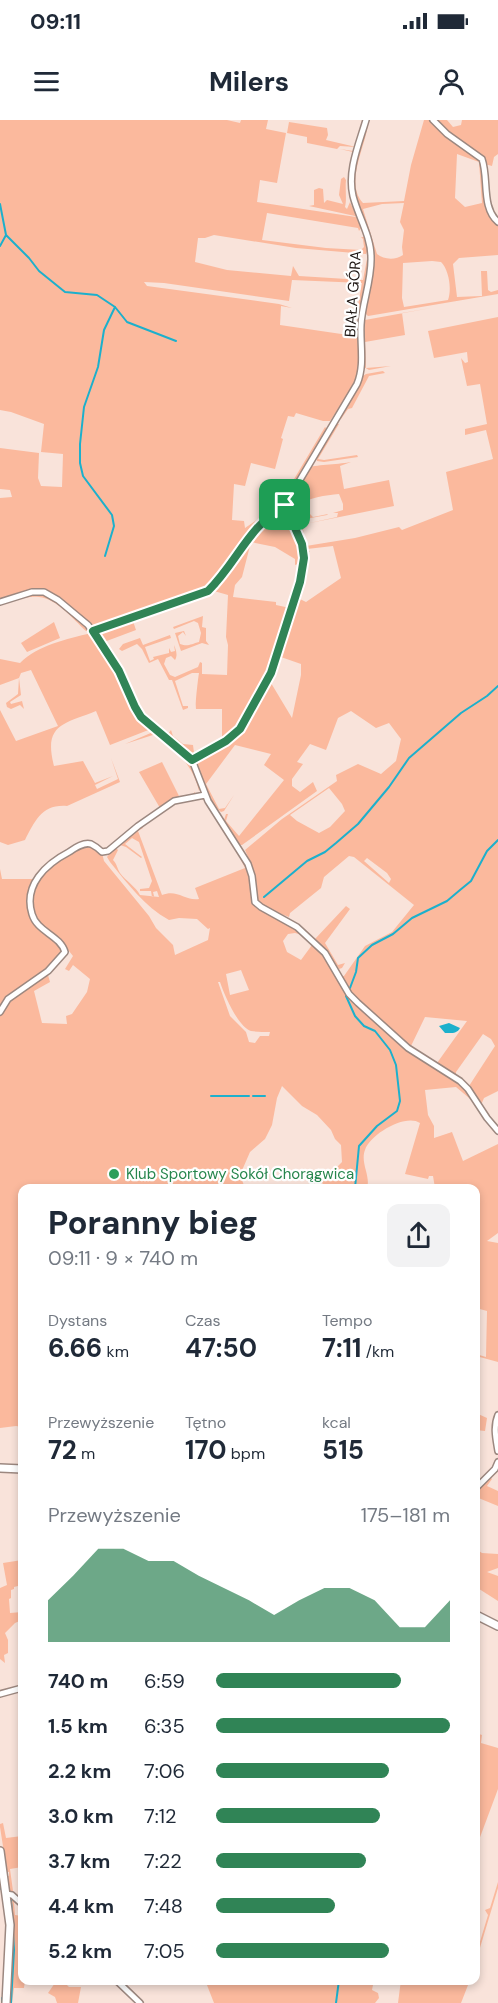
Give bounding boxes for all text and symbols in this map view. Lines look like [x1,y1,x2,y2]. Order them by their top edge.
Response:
text: 09:11 [30,7,81,36]
text: Milers [209,64,289,99]
icon: menu [30,65,63,98]
icon: person [435,65,468,98]
street label: BIAŁA GÓRA [340,250,366,338]
pin [259,479,310,530]
icon: arrive [268,488,301,521]
place label: Klub Sportowy Sokół Chorągwica [126,1164,354,1184]
marker: Klub Sportowy Sokół Chorągwica [107,1167,121,1181]
text: Poranny bieg [48,1201,258,1244]
button: share [387,1204,450,1267]
text: 09:11 · 9 × 740 m [48,1245,198,1271]
text: Dystans [48,1310,107,1331]
text: Czas [185,1310,221,1331]
text: Tempo [322,1310,372,1331]
text: 6.66 [48,1331,102,1365]
text: 47:50 [185,1331,257,1365]
text: 7:11 [322,1331,362,1365]
text: km [102,1341,129,1362]
text: /km [362,1341,394,1362]
text: Przewyższenie [48,1412,154,1433]
text: Tętno [185,1412,226,1433]
text: kcal [322,1412,351,1433]
text: 72 [48,1433,77,1467]
text: 170 [185,1433,227,1467]
text: 515 [322,1433,364,1467]
text: m [77,1443,95,1464]
text: bpm [227,1443,265,1464]
text: Przewyższenie [48,1502,181,1528]
text: 175–181 m [361,1502,450,1528]
text: 740 m [48,1668,108,1694]
text: 6:59 [144,1668,185,1694]
text: 1.5 km [48,1713,108,1739]
text: 6:35 [144,1713,185,1739]
text: 2.2 km [48,1758,111,1784]
text: 7:06 [144,1758,185,1784]
text: 3.0 km [48,1803,113,1829]
text: 7:12 [144,1803,176,1829]
text: 3.7 km [48,1848,110,1874]
text: 7:22 [144,1848,182,1874]
text: 4.4 km [48,1893,114,1919]
text: 7:48 [144,1893,183,1919]
text: 5.2 km [48,1938,112,1964]
text: 7:05 [144,1938,185,1964]

